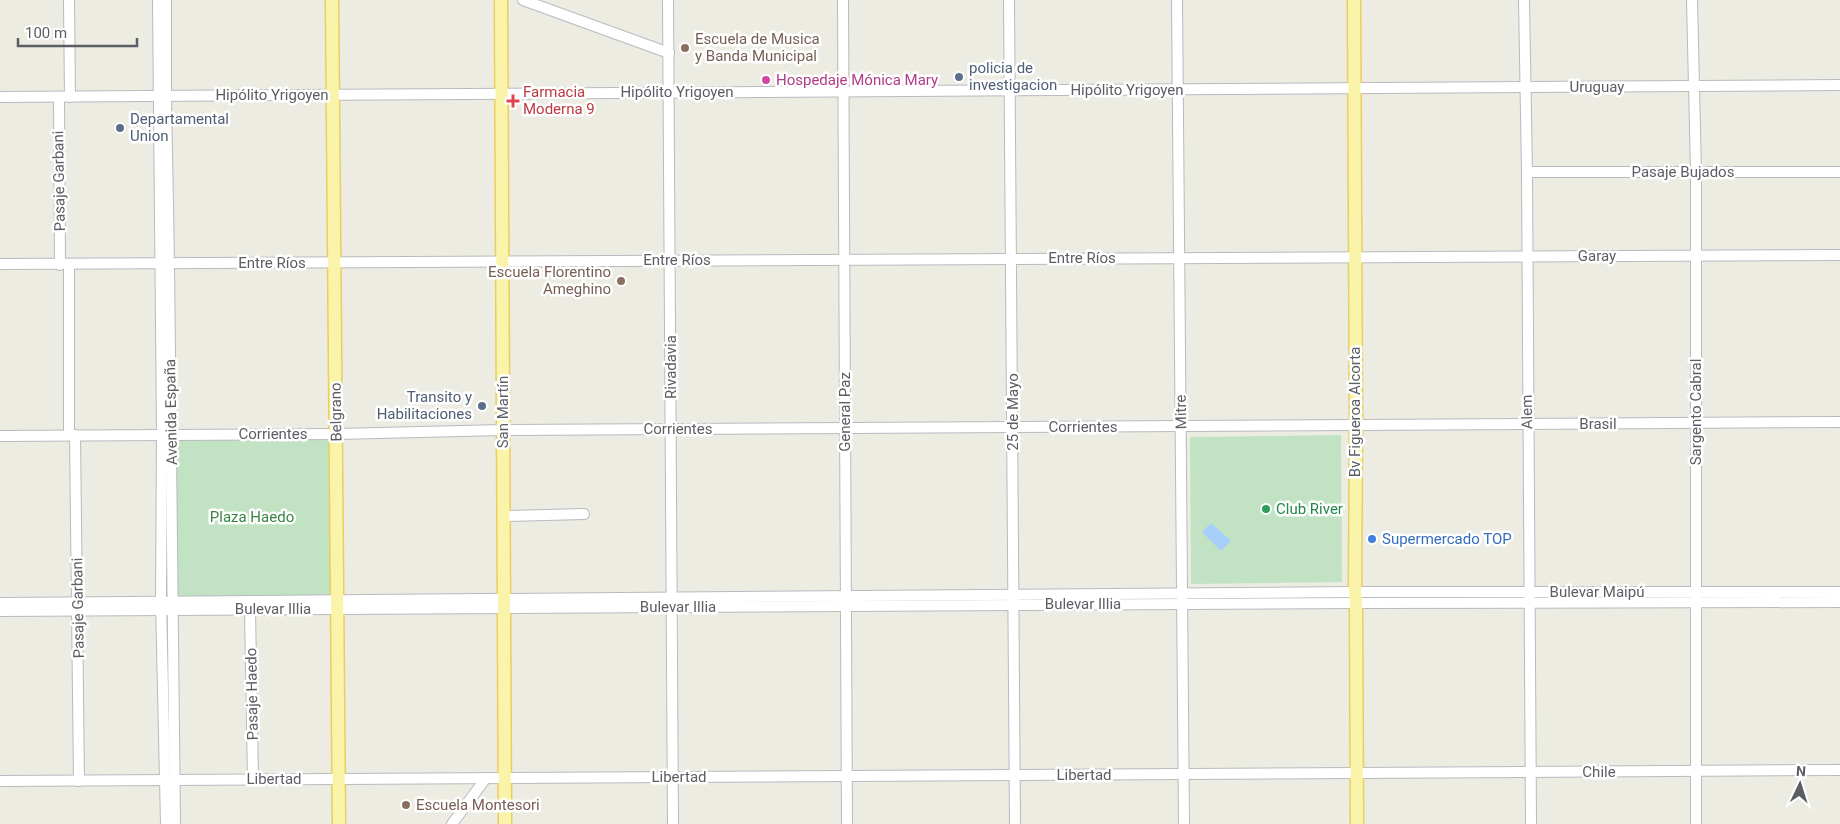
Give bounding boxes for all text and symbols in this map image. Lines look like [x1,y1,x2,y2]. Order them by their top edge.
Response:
scale bar [18,15,136,47]
text: 100 m [25,24,67,42]
place label: Escuela de Musica y Banda Municipal [695,30,820,65]
marker: Escuela de Musica y Banda Municipal [679,42,691,54]
place label: policia de investigacion [969,59,1057,94]
place label: Hospedaje Mónica Mary [776,71,938,89]
marker: policia de investigacion [953,71,965,83]
marker: Hospedaje Mónica Mary [760,74,772,86]
street label: Uruguay [1570,78,1624,96]
street label: Hipólito Yrigoyen [1070,81,1184,99]
place label: Farmacia Moderna 9 [523,83,595,118]
street label: Hipólito Yrigoyen [620,83,734,101]
street label: Hipólito Yrigoyen [215,86,329,104]
marker: Farmacia Moderna 9 [507,95,519,107]
place label: Departamental Union [130,110,229,145]
marker: Departamental Union [114,122,126,134]
street label: Pasaje Garbani [49,131,69,231]
street label: Pasaje Bujados [1632,163,1734,181]
street label: Garay [1578,247,1616,265]
street label: Entre Ríos [1048,249,1116,267]
street label: Entre Ríos [643,251,711,269]
street label: Entre Ríos [238,254,306,272]
place label: Escuela Florentino Ameghino [488,263,611,298]
marker: Escuela Florentino Ameghino [615,275,627,287]
street label: Rivadavia [662,335,680,399]
street label: Bv Figueroa Alcorta [1346,347,1364,477]
street label: Avenida España [161,359,181,465]
street label: Sargento Cabral [1687,359,1705,465]
street label: General Paz [836,372,854,452]
street label: 25 de Mayo [1004,373,1022,451]
street label: San Martín [494,376,512,448]
street label: Belgrano [326,382,346,442]
place label: Transito y Habilitaciones [377,388,472,423]
street label: Mitre [1172,395,1190,429]
street label: Alem [1518,395,1536,429]
marker: Transito y Habilitaciones [476,400,488,412]
street label: Brasil [1579,415,1617,433]
street label: Corrientes [1049,418,1117,436]
street label: Corrientes [644,420,712,438]
street label: Corrientes [239,425,307,443]
place label: Club River [1276,500,1343,518]
marker: Club River [1260,503,1272,515]
park label: Plaza Haedo [210,508,294,526]
place label: Supermercado TOP [1382,530,1512,548]
marker: Supermercado TOP [1366,533,1378,545]
street label: Pasaje Garbani [68,558,88,658]
street label: Bulevar Maipú [1550,583,1644,601]
street label: Bulevar Illia [1045,595,1121,613]
street label: Bulevar Illia [640,598,716,616]
street label: Bulevar Illia [235,600,311,618]
street label: Pasaje Haedo [242,648,262,740]
north arrow [1775,759,1825,809]
street label: Chile [1582,763,1616,781]
text: N [1795,763,1806,779]
street label: Libertad [1056,766,1112,784]
street label: Libertad [651,768,707,786]
street label: Libertad [246,770,302,788]
place label: Escuela Montesori [416,796,540,814]
marker: Escuela Montesori [400,799,412,811]

